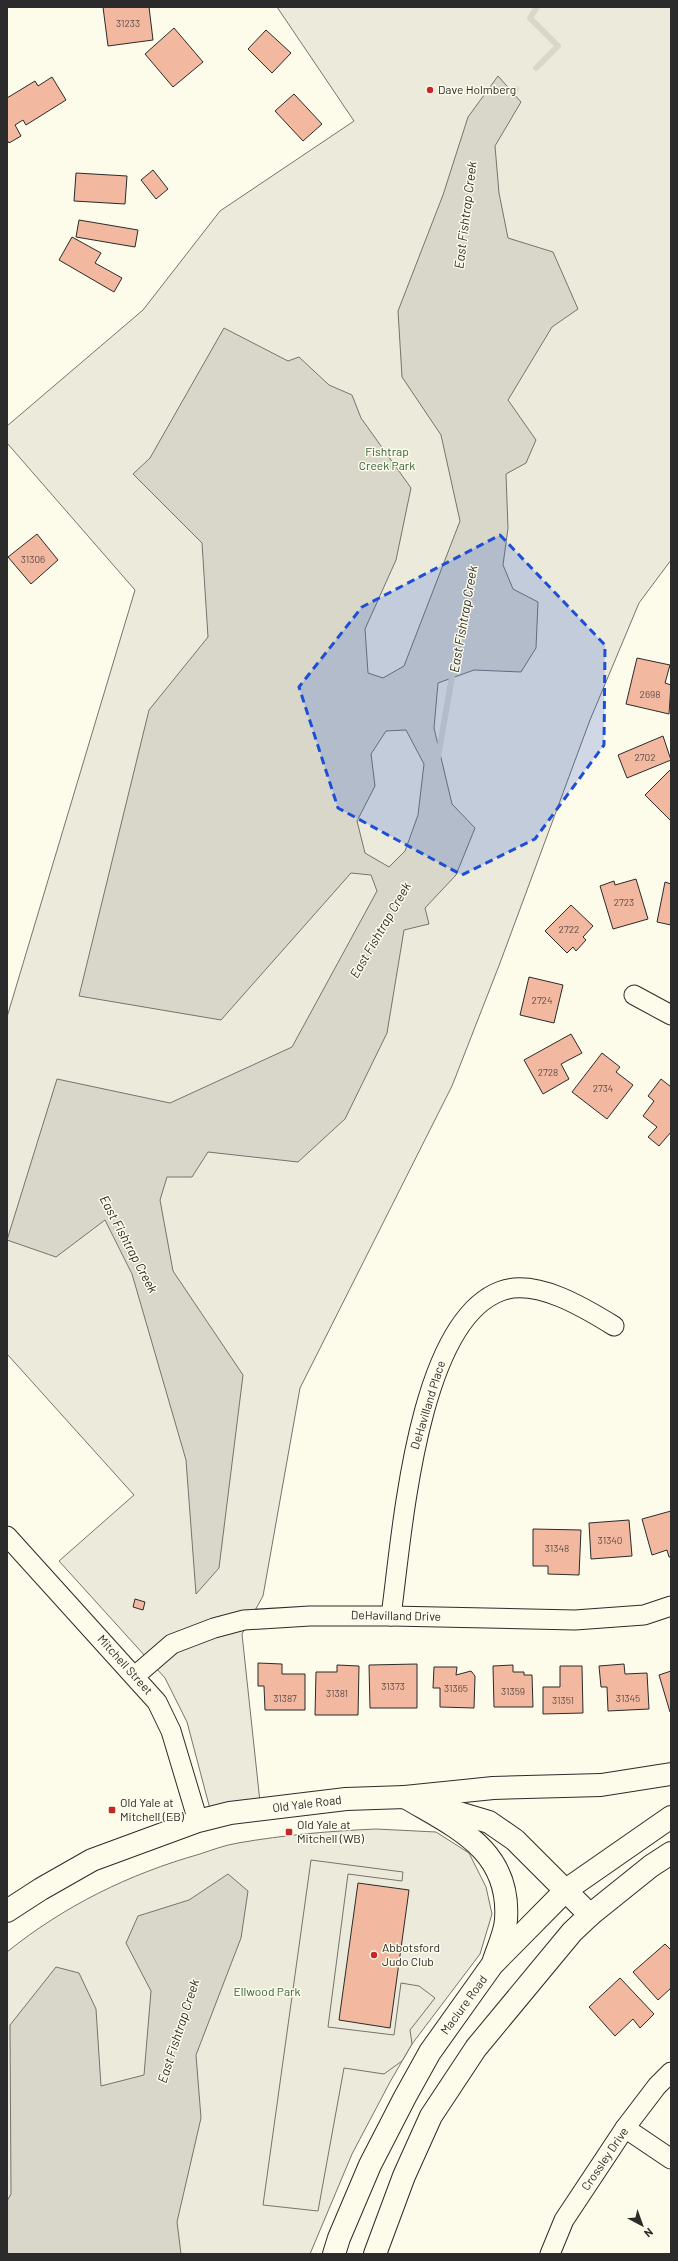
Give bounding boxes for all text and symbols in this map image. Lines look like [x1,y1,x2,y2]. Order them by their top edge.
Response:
house number: 31233 [116,17,140,29]
place label: Dave Holmberg [438,82,516,96]
marker: Dave Holmberg [425,85,435,95]
water label: East Fishtrap Creek [450,160,480,270]
park label: Fishtrap Creek Park [359,444,415,472]
house number: 31306 [21,553,45,565]
water label: East Fishtrap Creek [446,564,480,674]
house number: 2698 [640,688,660,700]
house number: 2702 [634,751,656,763]
water label: East Fishtrap Creek [346,879,414,981]
house number: 2723 [614,896,634,908]
house number: 2722 [559,923,579,935]
house number: 2724 [532,994,552,1006]
house number: 2728 [538,1066,558,1078]
house number: 2734 [593,1082,613,1094]
water label: East Fishtrap Creek [97,1192,162,1296]
street label: DeHavilland Place [407,1359,447,1451]
house number: 31340 [598,1534,622,1546]
house number: 31348 [545,1542,569,1554]
street label: DeHavilland Drive [351,1607,441,1623]
street label: Mitchell Street [95,1632,156,1697]
house number: 31373 [381,1680,405,1692]
house number: 31365 [444,1682,468,1694]
house number: 31359 [501,1685,525,1697]
house number: 31381 [326,1687,348,1699]
house number: 31387 [273,1692,297,1704]
house number: 31345 [616,1692,640,1704]
house number: 31351 [552,1694,574,1706]
street label: Old Yale Road [271,1792,342,1814]
place label: Old Yale at Mitchell (EB) [120,1795,185,1823]
marker: Old Yale at Mitchell (EB) [107,1805,117,1815]
place label: Old Yale at Mitchell (WB) [297,1817,365,1845]
marker: Old Yale at Mitchell (WB) [284,1827,294,1837]
place label: Abbotsford Judo Club [382,1940,440,1968]
marker: Abbotsford Judo Club [369,1950,379,1960]
street label: Maclure Road [437,1972,489,2037]
water label: East Fishtrap Creek [154,1976,203,2085]
park label: Ellwood Park [234,1984,300,1998]
street label: Crossley Drive [578,2124,630,2193]
north arrow [622,2205,662,2245]
text: N [642,2226,656,2240]

